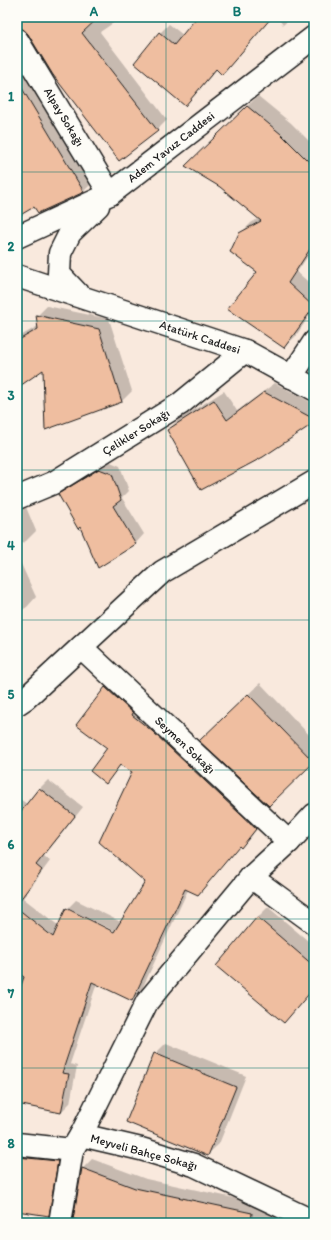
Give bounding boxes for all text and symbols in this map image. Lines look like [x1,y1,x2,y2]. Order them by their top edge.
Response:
text: A [89,4,99,19]
text: B [233,4,242,19]
street label: Alpay Sokağı [41,85,87,149]
text: 1 [8,89,14,104]
street label: Adem Yavuz Caddesi [125,109,217,185]
text: 2 [8,239,15,254]
street label: Atatürk Caddesi [158,317,242,357]
text: 3 [7,388,15,403]
street label: Çelikler Sokağı [100,406,172,458]
text: 4 [7,538,15,553]
text: 5 [8,687,15,702]
street label: Seymen Sokağı [152,713,218,777]
text: 6 [8,837,15,852]
text: 7 [7,986,15,1001]
street label: Meyveli Bahçe Sokağı [89,1131,199,1173]
text: 8 [7,1136,15,1151]

